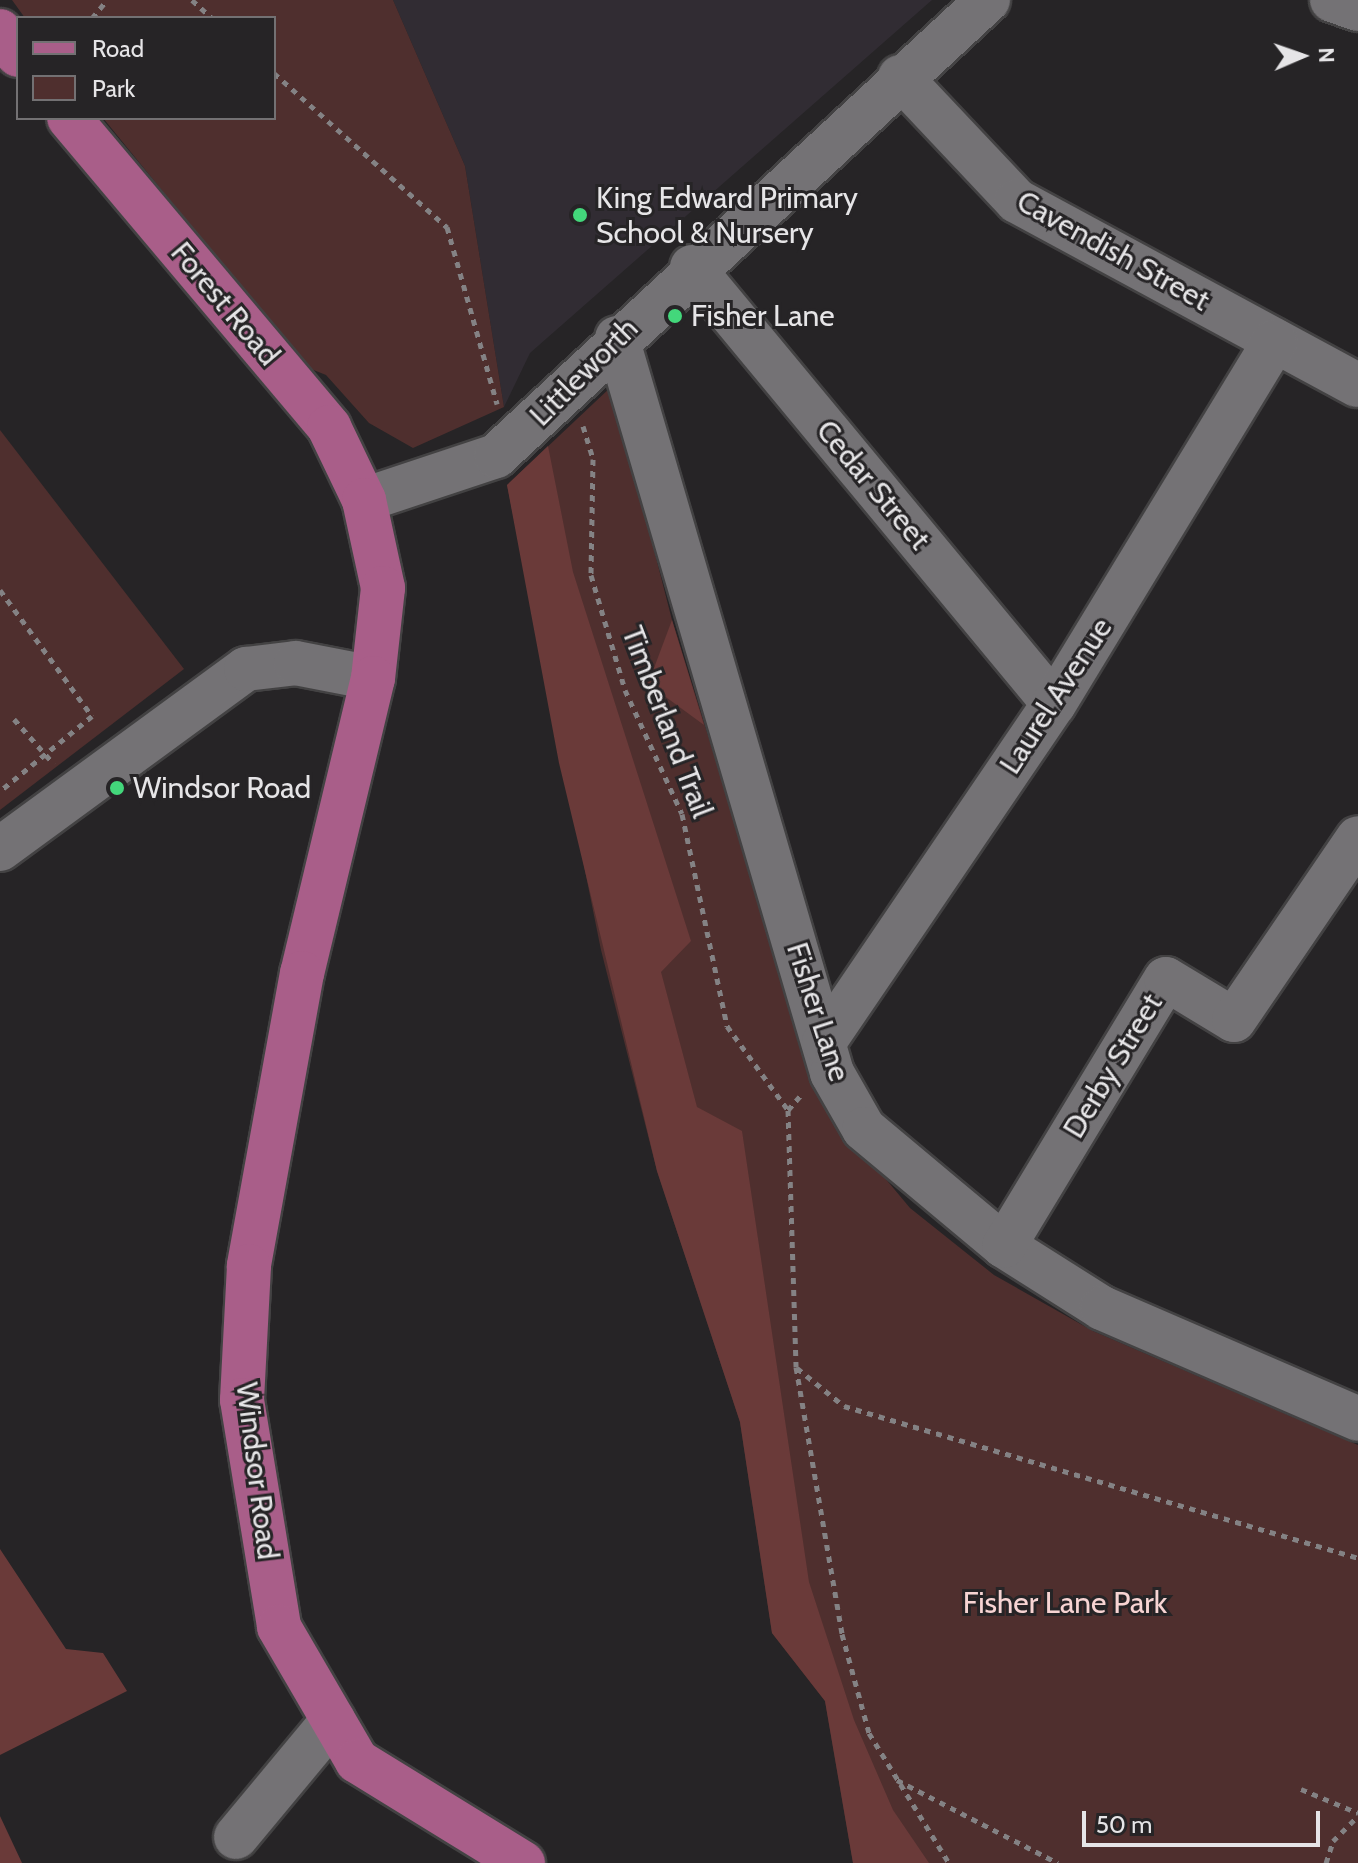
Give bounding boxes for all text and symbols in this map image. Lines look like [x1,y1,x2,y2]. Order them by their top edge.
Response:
legend [16,16,276,120]
north arrow [1262,16,1342,96]
text: Road [92,34,144,63]
text: N [1313,47,1340,63]
text: Park [92,74,135,103]
place label: King Edward Primary School & Nursery [596,180,858,250]
street label: Cavendish Street [1010,183,1216,319]
marker: King Edward Primary School & Nursery [571,206,589,224]
street label: Forest Road [163,235,287,373]
place label: Fisher Lane [691,298,835,334]
marker: Fisher Lane [666,307,684,325]
street label: Littleworth [523,311,645,433]
street label: Cedar Street [808,413,938,557]
street label: Laurel Avenue [992,611,1120,781]
street label: Timberland Trail [614,621,720,823]
place label: Windsor Road [133,770,311,806]
marker: Windsor Road [108,779,126,797]
street label: Fisher Lane [779,938,857,1086]
street label: Derby Street [1056,987,1170,1145]
street label: Windsor Road [228,1380,286,1562]
park label: Fisher Lane Park [963,1585,1167,1621]
scale bar [1086,1795,1324,1845]
text: 50 m [1096,1810,1152,1839]

